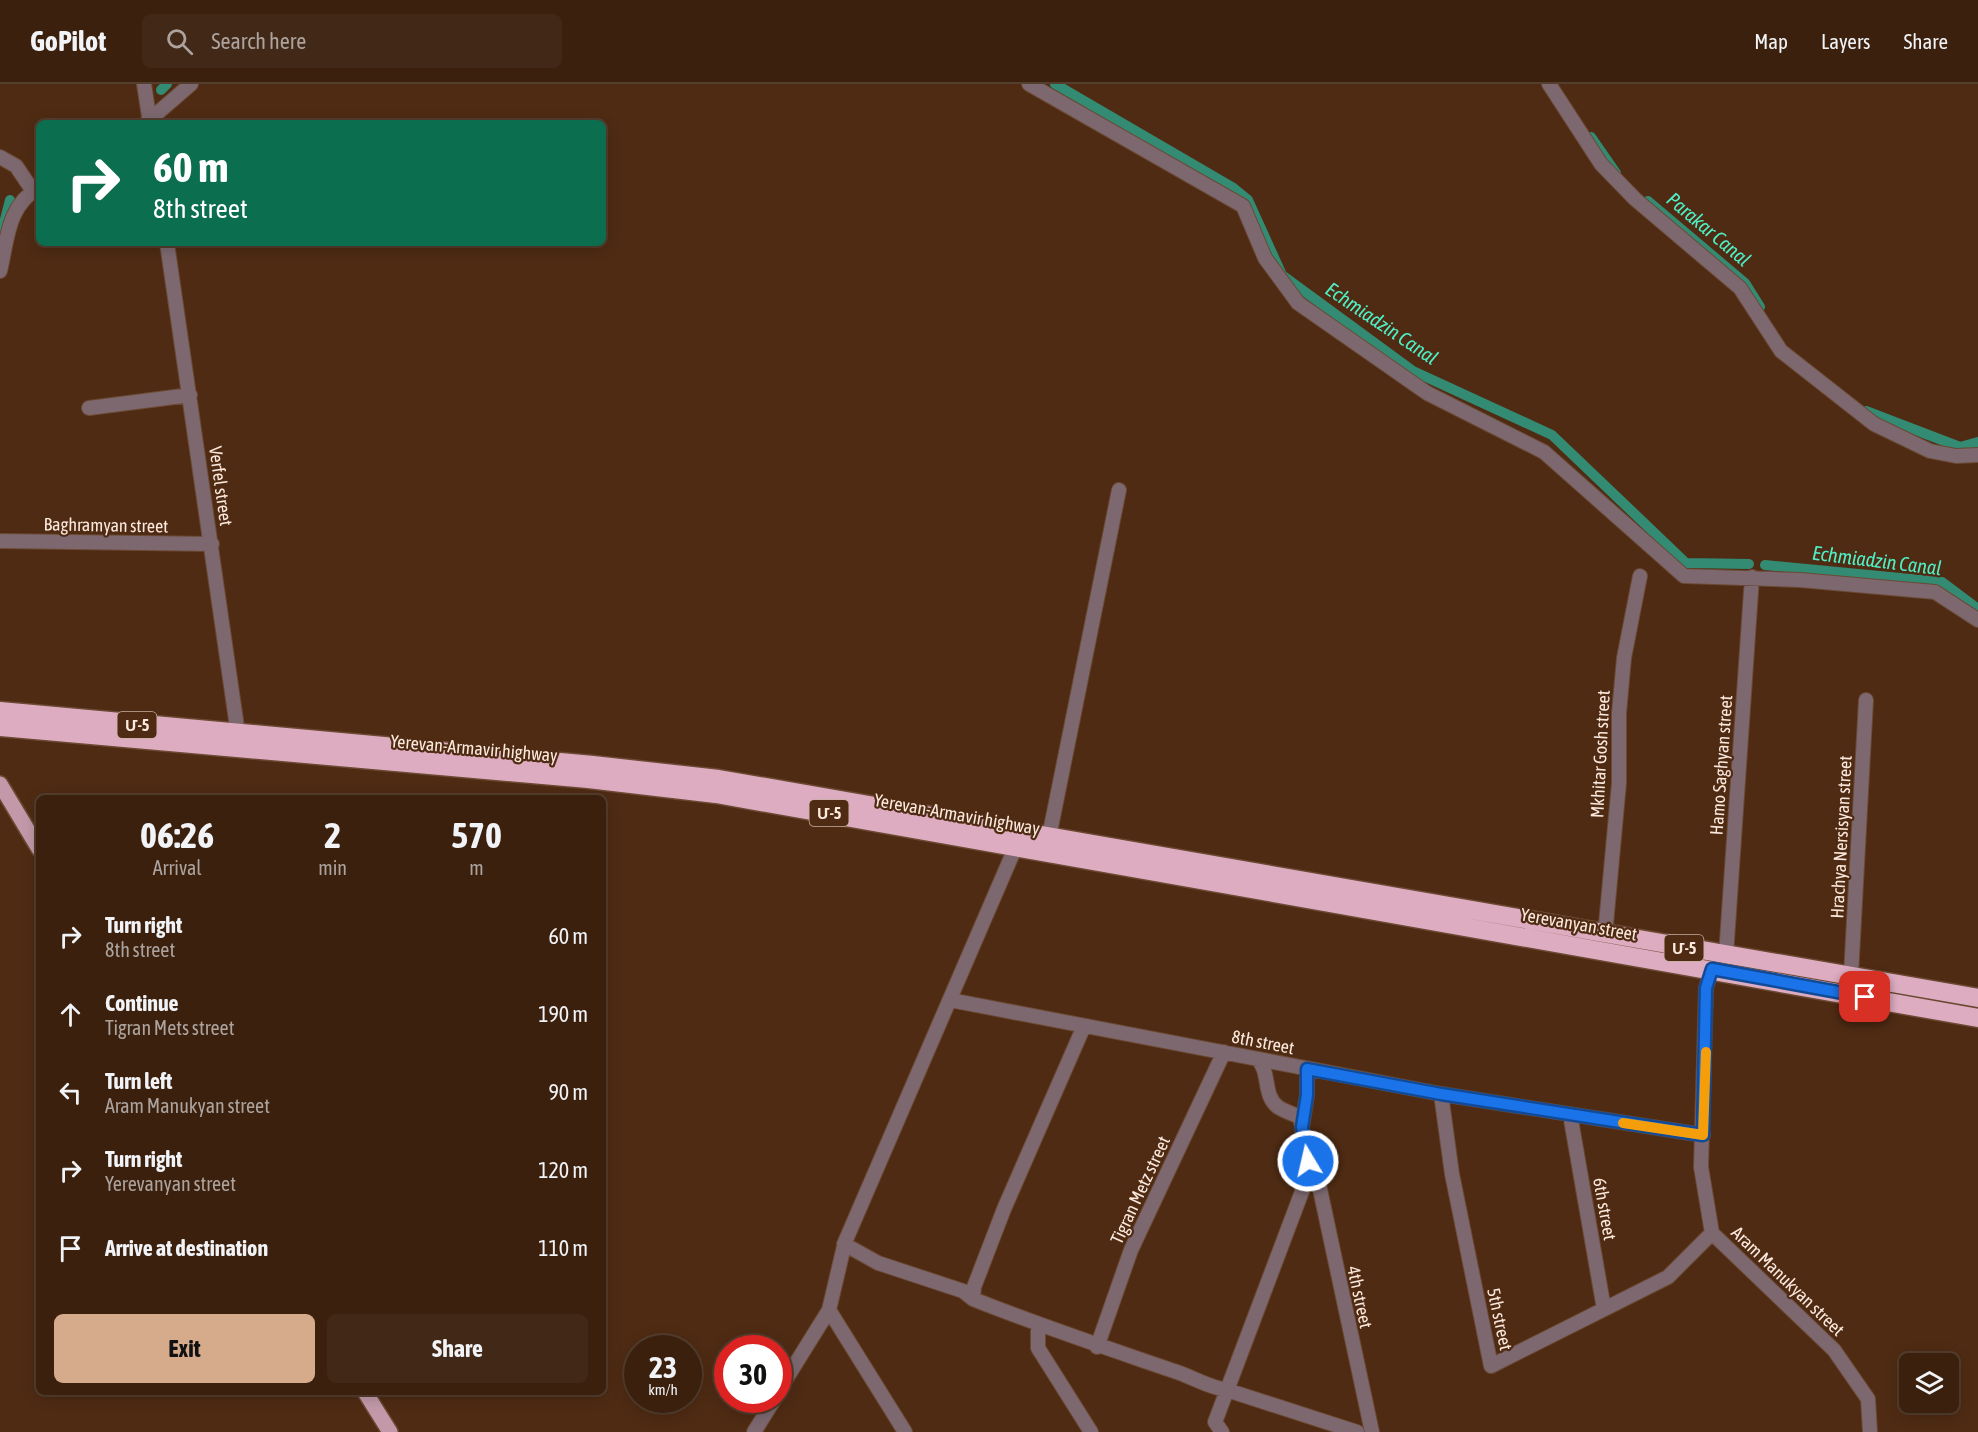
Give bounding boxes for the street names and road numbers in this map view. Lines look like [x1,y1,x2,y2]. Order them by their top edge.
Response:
street label: Verfel street [205,445,237,527]
street label: Baghramyan street [43,513,169,537]
street label: Mkhitar Gosh street [1586,690,1614,818]
street label: Hamo Saghyan street [1706,694,1736,836]
road number: Մ-5 [118,712,156,738]
street label: Yerevan-Armavir highway [390,730,558,766]
street label: Hrachya Nersisyan street [1826,755,1856,919]
street label: Yerevan-Armavir highway [873,789,1041,839]
road number: Մ-5 [810,800,848,826]
street label: Yerevanyan street [1519,903,1639,945]
road number: Մ-5 [1664,935,1704,961]
street label: 8th street [1230,1026,1296,1058]
street label: Tigran Metz street [1106,1133,1174,1247]
street label: 6th street [1589,1176,1621,1242]
street label: Aram Manukyan street [1727,1222,1849,1340]
street label: 4th street [1343,1264,1377,1330]
street label: 5th street [1483,1286,1517,1352]

